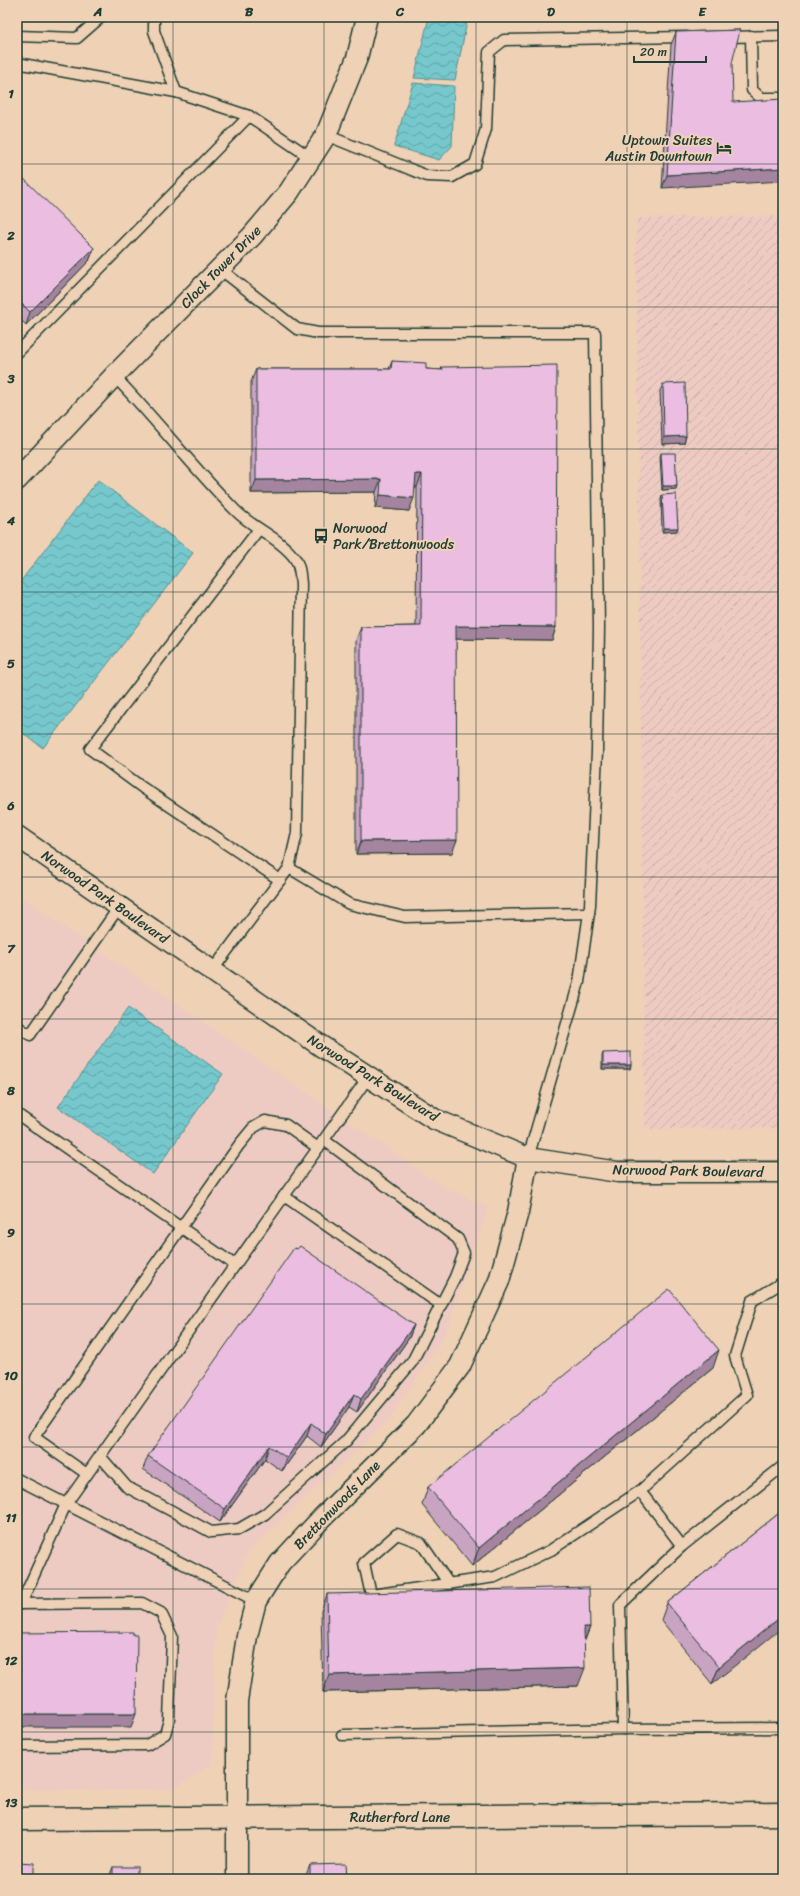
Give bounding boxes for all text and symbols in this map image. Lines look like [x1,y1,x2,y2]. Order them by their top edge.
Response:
text: A [93,0,102,23]
text: B [245,0,254,23]
text: C [395,0,405,23]
text: D [547,0,555,23]
text: E [698,0,707,23]
scale bar [634,38,706,64]
text: 20 m [640,41,667,63]
text: 1 [8,82,14,105]
place label: Uptown Suites Austin Downtown [604,128,712,169]
hotel icon: Uptown Suites Austin Downtown [715,139,733,157]
street label: Clock Tower Drive [174,219,268,315]
text: 2 [6,224,15,247]
text: 3 [6,367,15,390]
text: 4 [6,509,16,532]
place label: Norwood Park/Brettonwoods [333,516,455,557]
bus stop icon: Norwood Park/Brettonwoods [312,527,330,545]
text: 5 [7,652,15,675]
text: 6 [6,794,15,817]
street label: Norwood Park Boulevard [36,843,175,951]
text: 7 [7,937,16,960]
street label: Norwood Park Boulevard [302,1027,445,1129]
text: 8 [6,1079,15,1102]
street label: Norwood Park Boulevard [612,1157,765,1185]
text: 9 [7,1221,15,1244]
text: 10 [4,1364,18,1387]
street label: Brettonwoods Lane [287,1454,387,1556]
text: 11 [5,1506,17,1529]
text: 12 [4,1649,18,1672]
text: 13 [5,1791,18,1814]
street label: Rutherford Lane [350,1805,450,1830]

